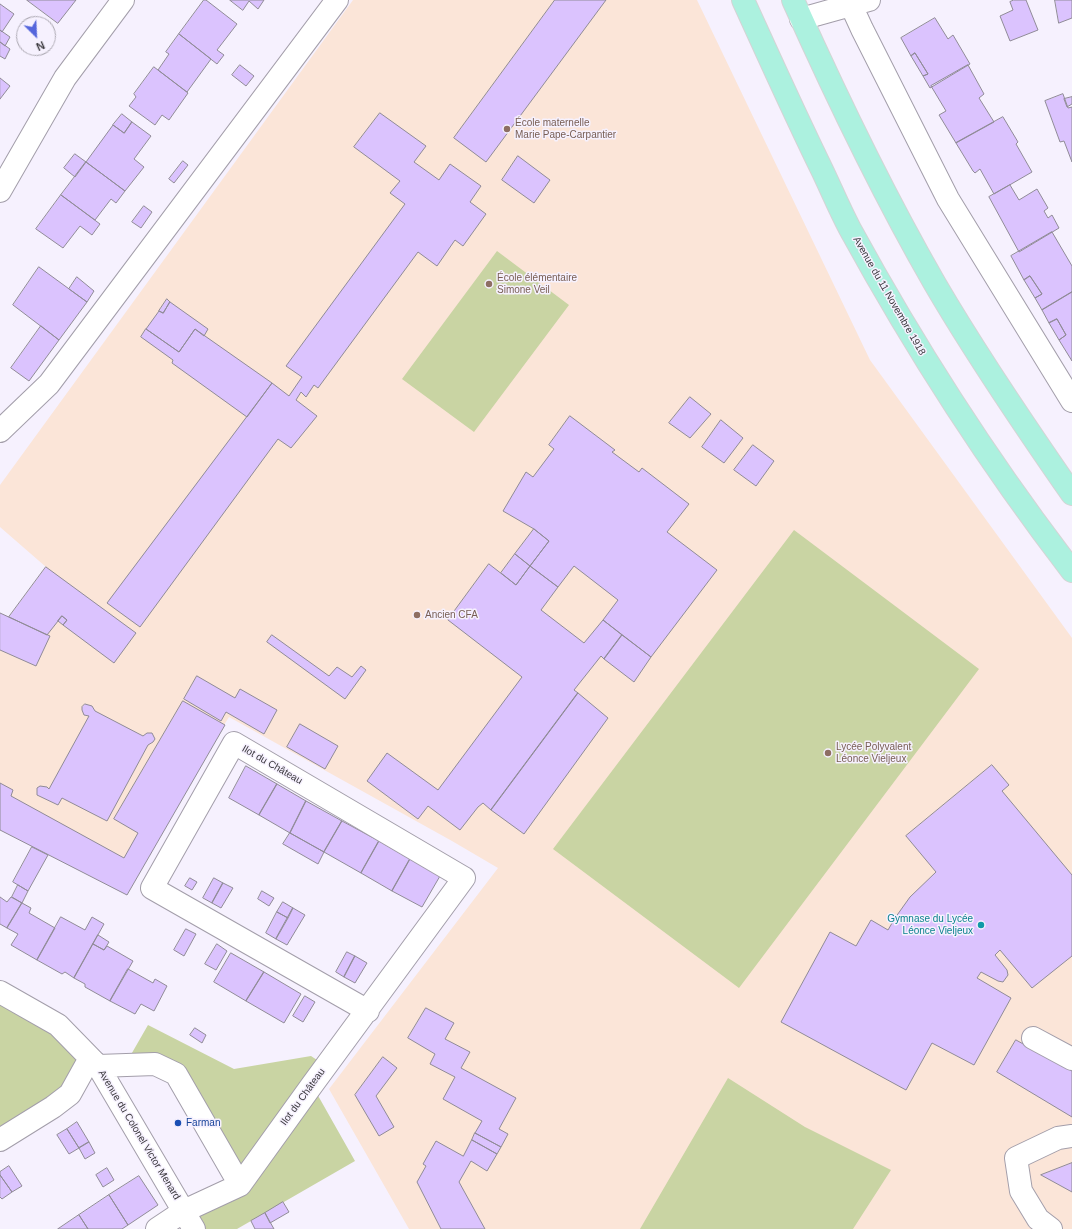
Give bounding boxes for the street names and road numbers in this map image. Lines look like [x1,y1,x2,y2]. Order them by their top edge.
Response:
street label: Avenue du 11 Novembre 1918 [850,235,928,357]
street label: Ilot du Château [240,743,304,787]
street label: Ilot du Château [278,1066,328,1128]
street label: Avenue du Colonel Victor Menard [95,1068,183,1202]

